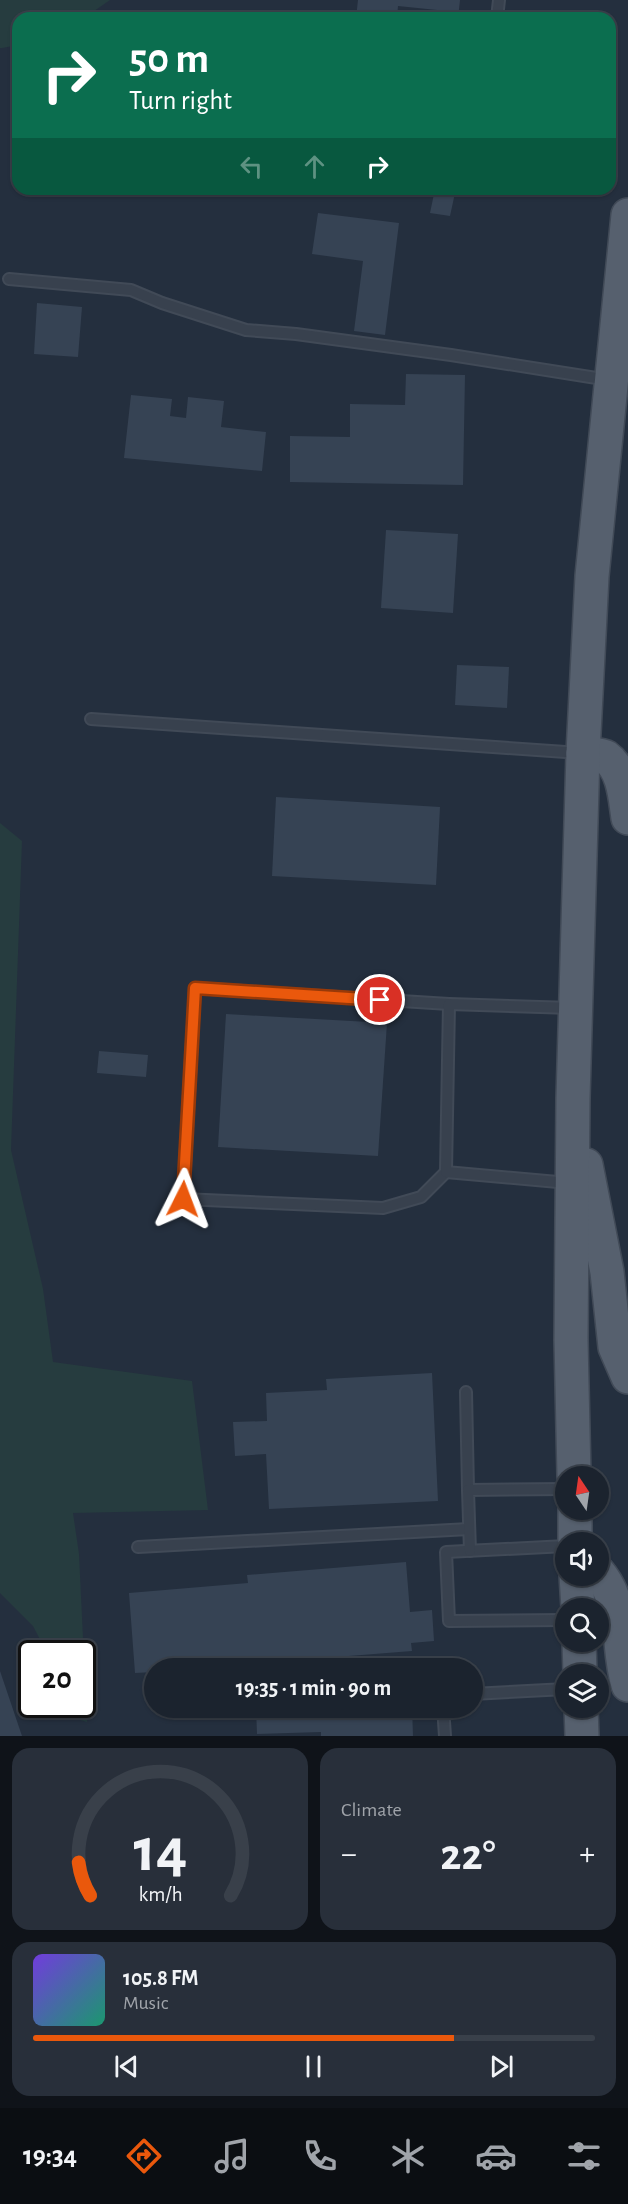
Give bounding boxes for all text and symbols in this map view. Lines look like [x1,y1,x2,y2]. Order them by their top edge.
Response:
icon: right [30,36,108,114]
text: 50 m [129,38,209,80]
text: Turn right [129,87,232,114]
icon: left [235,150,268,183]
icon: ahead [298,150,331,183]
icon: right [361,150,394,183]
pin [354,974,405,1025]
icon: arrive [363,983,396,1016]
position arrow [151,1167,215,1231]
north arrow [555,1466,609,1520]
map controls [555,1466,609,1718]
button: sound [555,1532,609,1586]
button: search [555,1598,609,1652]
speed limit sign: 20 [18,1640,96,1718]
button: layers [555,1664,609,1718]
text: 19:35 · 1 min · 90 m [236,1677,391,1699]
text: Climate [341,1800,402,1820]
text: 14 [133,1820,187,1882]
text: 22° [440,1833,496,1878]
text: − [341,1838,357,1871]
text: + [579,1838,595,1871]
text: km/h [138,1884,182,1905]
text: 105.8 FM [123,1967,198,1989]
text: Music [123,1993,169,2013]
icon: previous [110,2050,143,2083]
icon: pause [297,2050,330,2083]
icon: next [485,2050,518,2083]
icon: directions [123,2135,165,2177]
icon: music [211,2135,253,2177]
icon: phone [299,2135,341,2177]
icon: climate [387,2135,429,2177]
icon: car [475,2135,517,2177]
icon: filters [563,2135,605,2177]
text: 19:34 [23,2142,77,2169]

